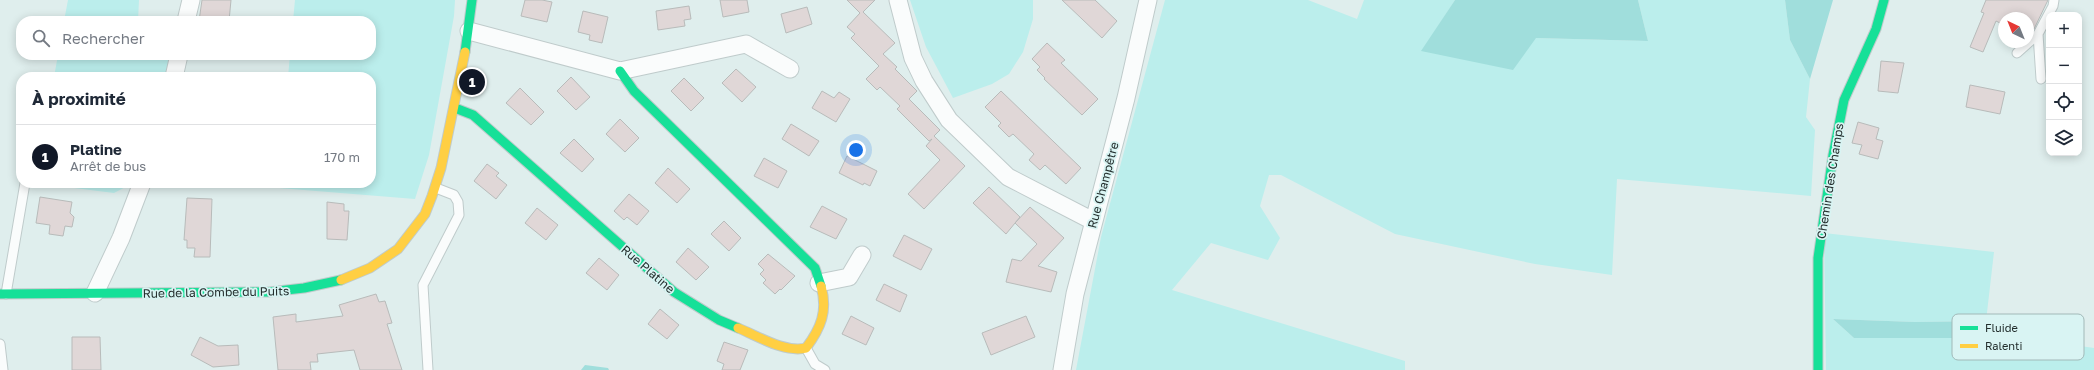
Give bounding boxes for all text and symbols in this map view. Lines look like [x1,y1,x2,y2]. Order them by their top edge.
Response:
north arrow [1998,12,2034,48]
map controls [2046,12,2082,156]
button: + [2046,12,2082,48]
search box [16,16,376,60]
icon: search [30,27,52,49]
text: Rechercher [62,29,145,47]
button: − [2046,48,2082,84]
pin: 1 [459,67,485,97]
button: locate [2046,84,2082,120]
text: À proximité [32,88,126,109]
button: layers [2046,120,2082,156]
street label: Chemin des Champs [1813,122,1847,240]
text: Platine [70,140,122,158]
your location [846,140,866,160]
street label: Rue Champêtre [1084,140,1122,230]
text: 1 [42,149,48,165]
text: 170 m [324,149,360,165]
text: Arrêt de bus [70,158,146,174]
street label: Rue Platine [618,242,678,296]
street label: Rue de la Combe du Puits [143,283,289,301]
legend [1952,314,2084,360]
text: Fluide [1985,321,2018,334]
text: Ralenti [1985,339,2022,352]

